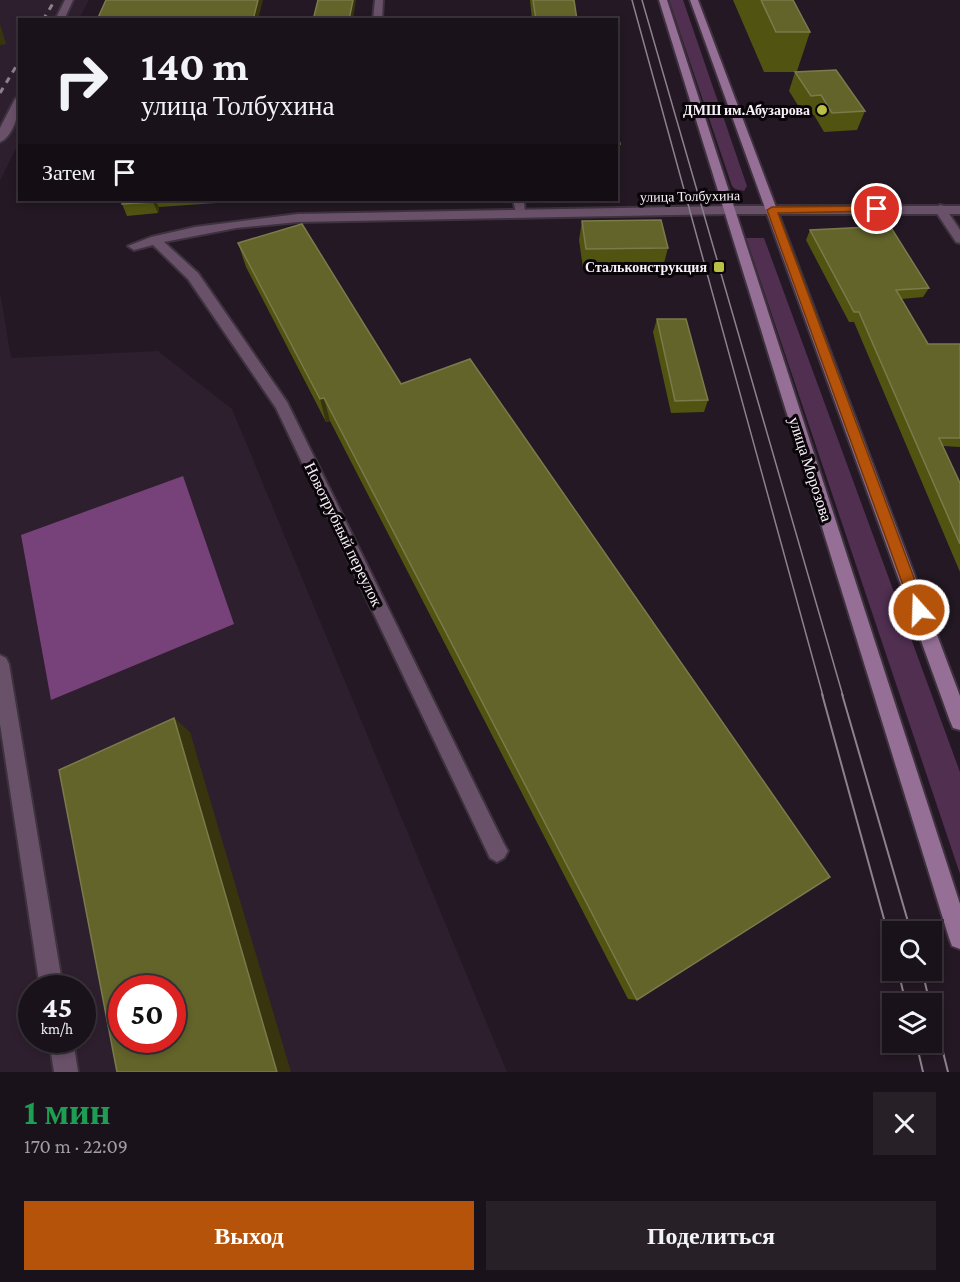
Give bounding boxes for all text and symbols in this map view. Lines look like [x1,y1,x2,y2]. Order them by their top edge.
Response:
icon: right [42,42,120,120]
text: 140 m [141,42,249,89]
text: улица Толбухина [141,91,334,121]
place label: ДМШ им.Абузарова [683,102,810,118]
marker: ДМШ им.Абузарова [815,103,829,117]
icon: arrive [108,156,141,189]
text: Затем [42,160,96,185]
pin [851,183,902,234]
street label: улица Толбухина [640,187,741,205]
icon: arrive [860,192,893,225]
place label: Стальконструкция [585,259,707,275]
marker: Стальконструкция [712,260,726,274]
street label: улица Морозова [785,415,835,524]
street label: Новотрубный переулок [300,459,386,610]
position arrow [887,578,951,642]
map controls [882,921,942,1053]
button: search [882,921,942,981]
speed limit sign: 50 [108,975,186,1053]
text: 45 [42,990,72,1023]
button: layers [882,993,942,1053]
text: km/h [41,1021,73,1037]
text: 1 мин [24,1092,110,1132]
button: close [873,1092,936,1155]
text: 170 m · 22:09 [24,1135,128,1157]
button: Выход [24,1201,474,1270]
button: Поделиться [486,1201,936,1270]

